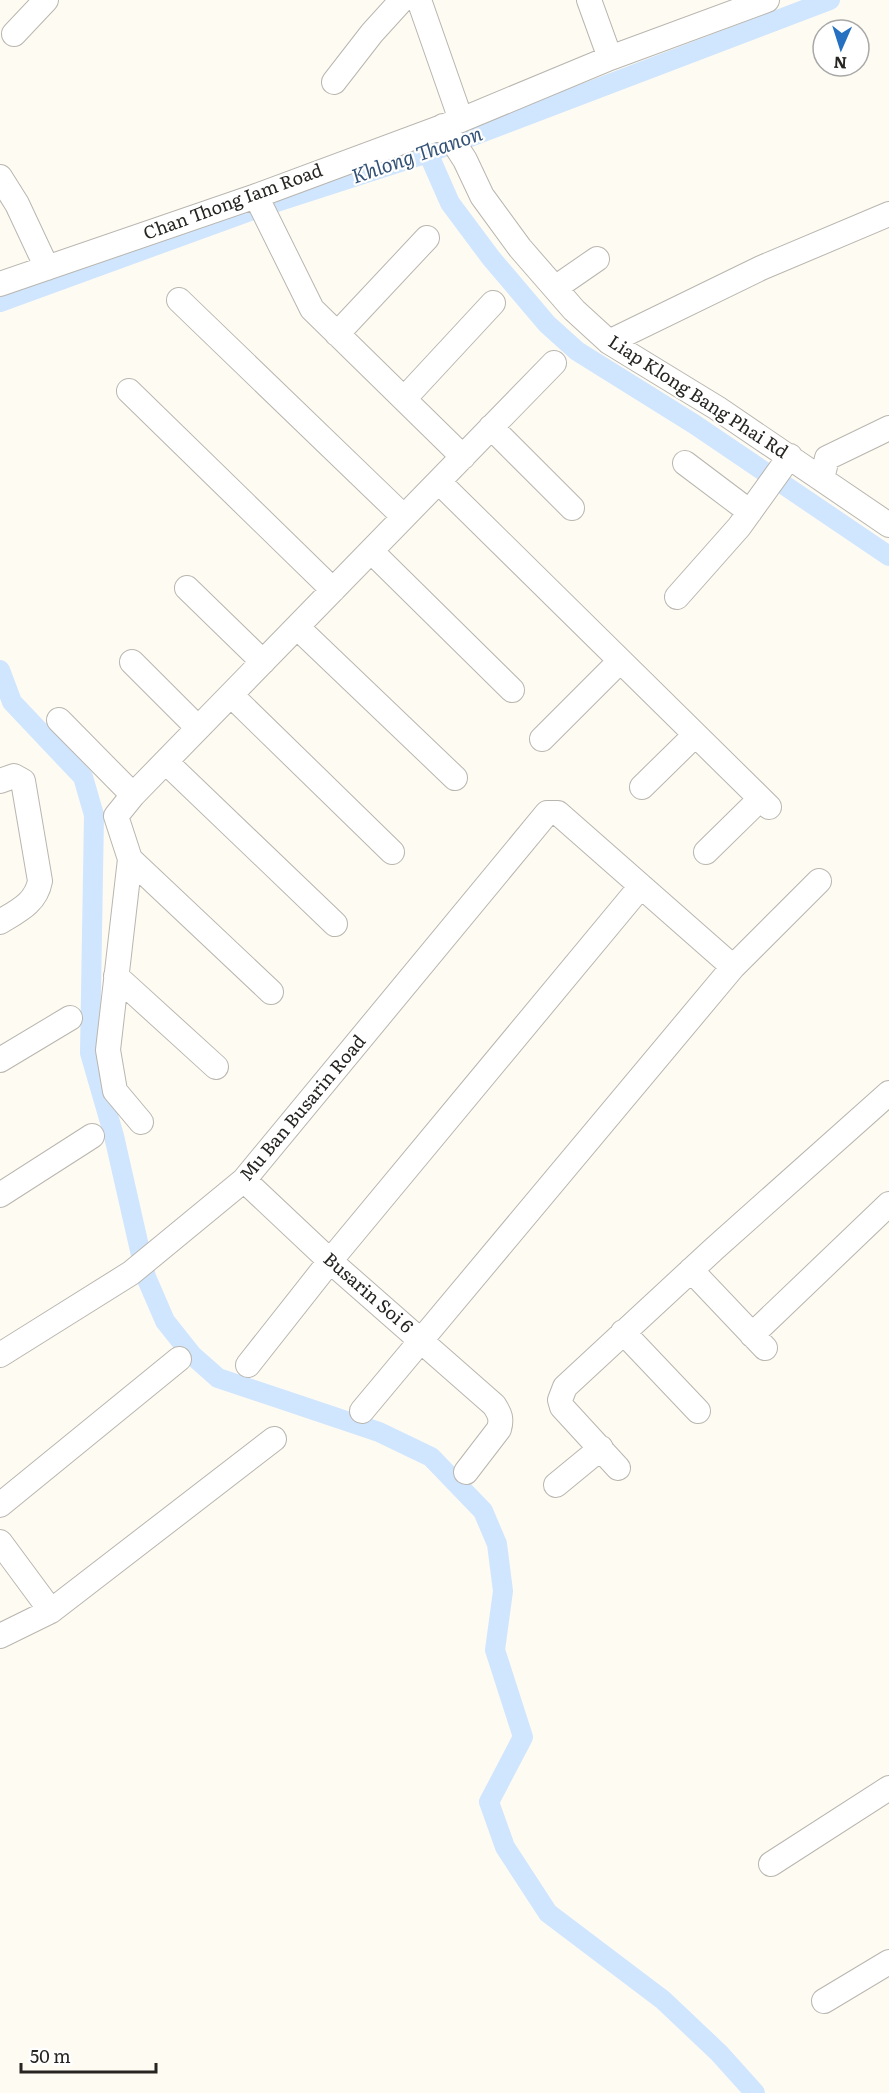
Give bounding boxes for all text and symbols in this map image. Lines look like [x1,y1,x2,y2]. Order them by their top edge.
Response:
north arrow [811,18,871,78]
text: N [833,52,848,76]
water label: Khlong Thanon [347,117,486,190]
street label: Chan Thong Iam Road [139,156,326,246]
street label: Liap Klong Bang Phai Rd [604,327,794,464]
street label: Mu Ban Busarin Road [232,1028,371,1186]
street label: Busarin Soi 6 [318,1245,420,1339]
scale bar [21,2036,156,2074]
text: 50 m [30,2042,71,2069]

